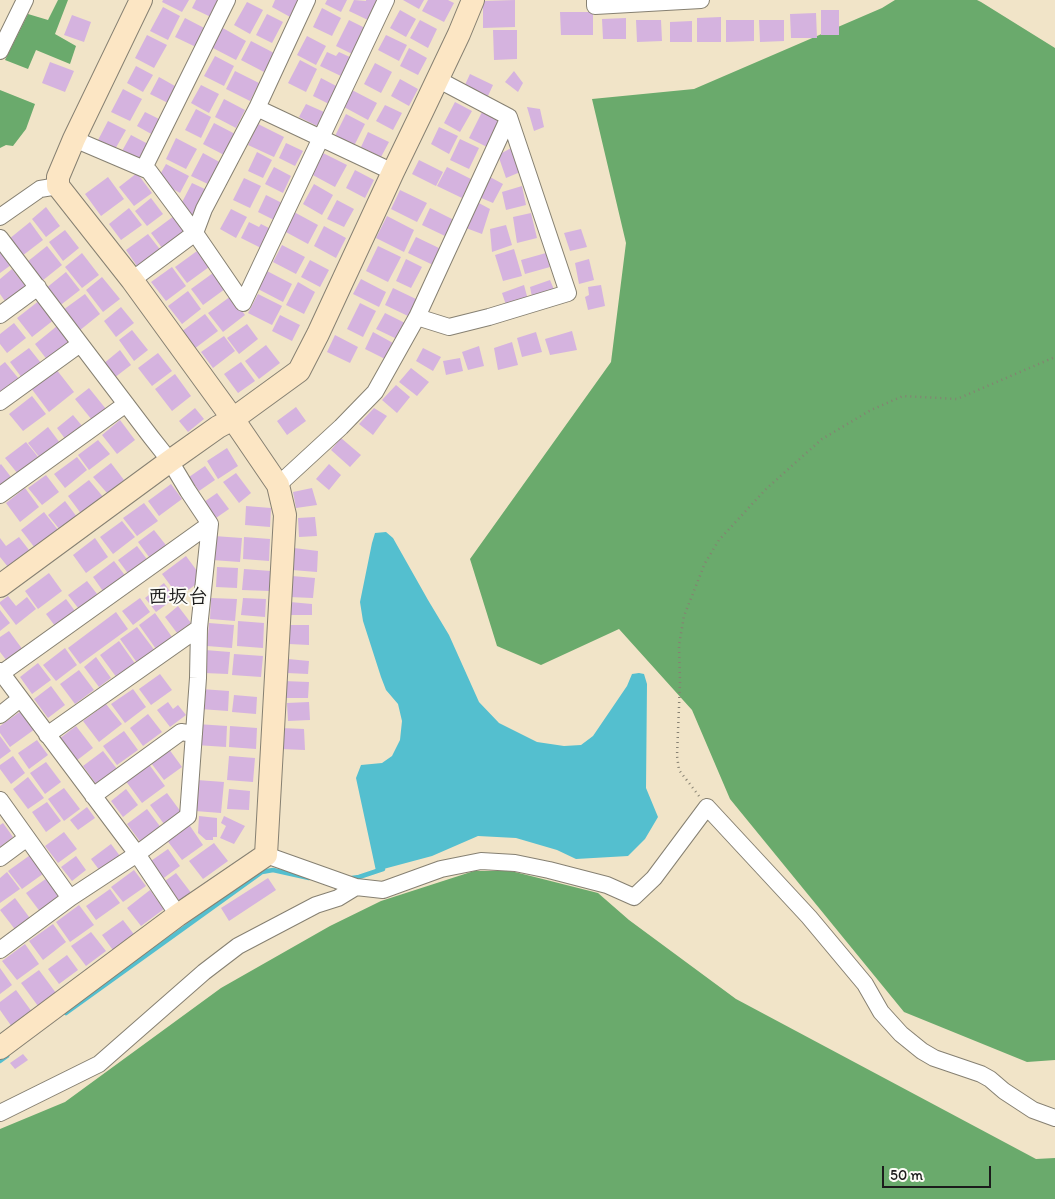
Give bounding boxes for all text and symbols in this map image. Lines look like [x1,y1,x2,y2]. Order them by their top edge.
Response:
district label: 西坂台 [148,586,208,610]
scale bar [885,1156,994,1188]
text: 50 m [890,1166,923,1184]

